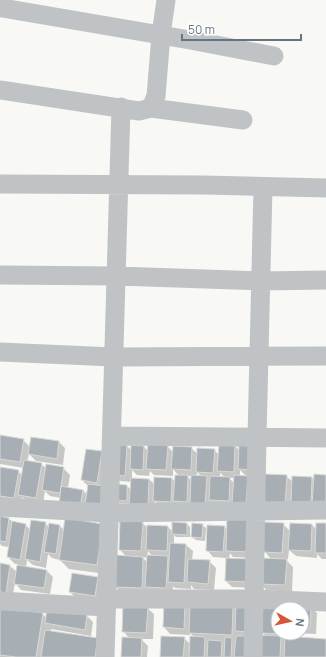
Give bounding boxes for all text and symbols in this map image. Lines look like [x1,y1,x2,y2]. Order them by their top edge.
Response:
scale bar [182,16,301,42]
text: 50 m [188,21,215,38]
north arrow [270,601,310,641]
text: N [292,618,308,628]

